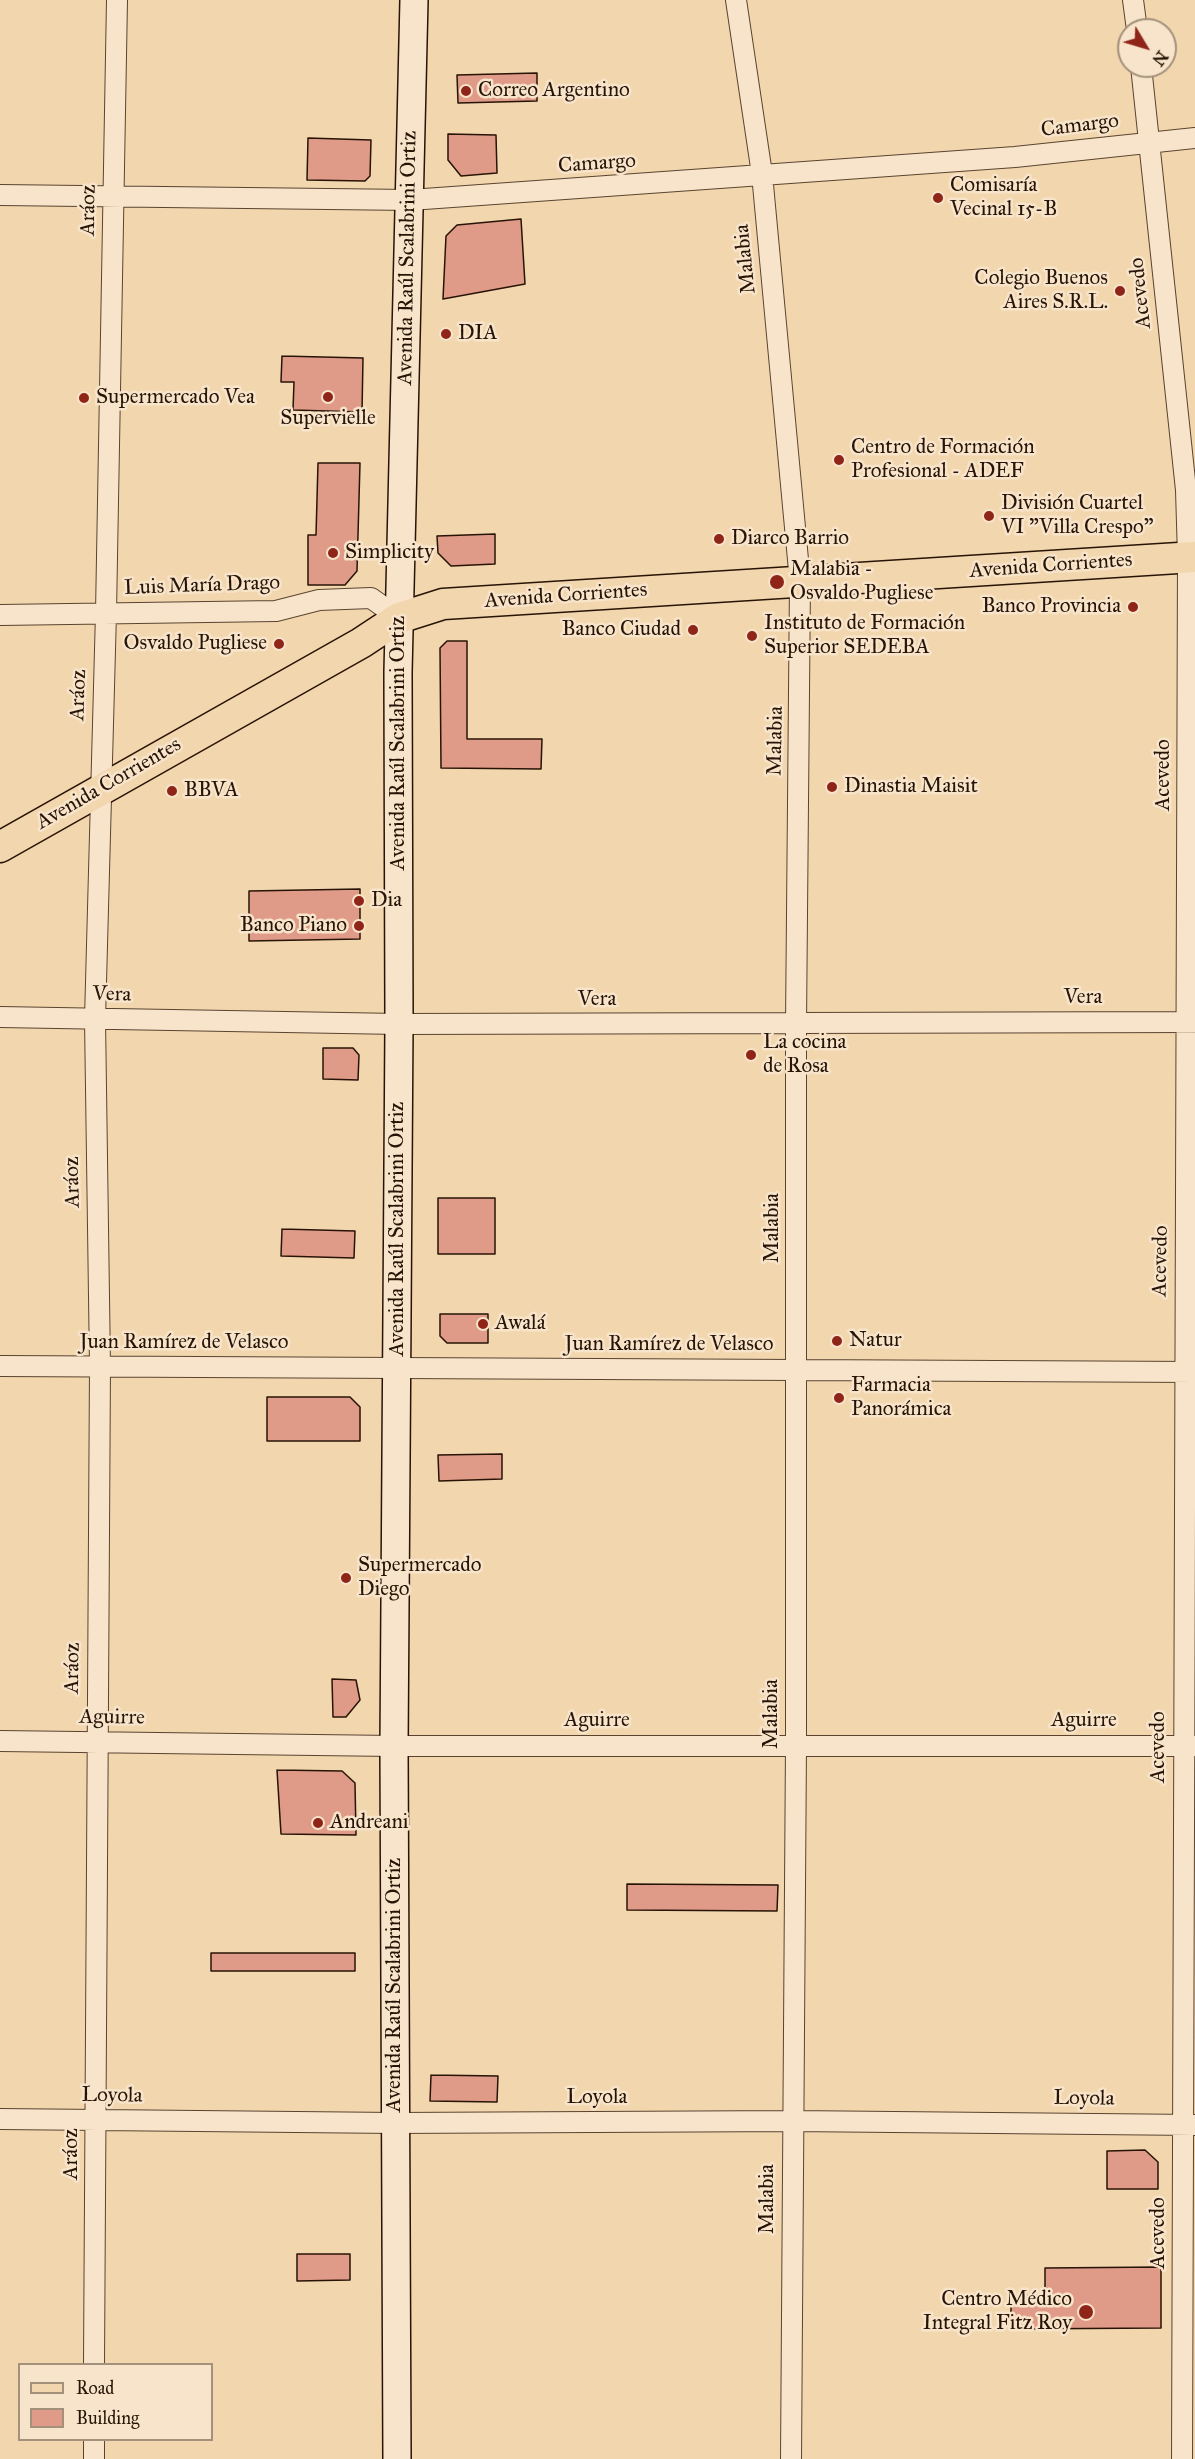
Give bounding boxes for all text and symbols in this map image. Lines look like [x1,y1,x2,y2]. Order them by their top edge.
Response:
north arrow [1117,18,1177,78]
text: N [1148,47,1172,69]
place label: Correo Argentino [478,78,630,104]
marker: Correo Argentino [459,84,473,98]
street label: Camargo [1040,109,1120,143]
street label: Avenida Raúl Scalabrini Ortiz [393,131,423,385]
street label: Camargo [557,149,637,179]
place label: Comisaría Vecinal 15-B [950,173,1057,223]
street label: Aráoz [76,184,102,236]
marker: Comisaría Vecinal 15-B [931,191,945,205]
street label: Malabia [730,223,762,295]
street label: Acevedo [1125,256,1157,330]
place label: Colegio Buenos Aires S.R.L. [974,266,1108,316]
marker: Colegio Buenos Aires S.R.L. [1113,284,1127,298]
place label: DIA [458,321,497,347]
marker: DIA [439,327,453,341]
place label: Supermercado Vea [96,385,255,411]
marker: Supervielle [321,390,335,404]
marker: Supermercado Vea [77,391,91,405]
place label: Supervielle [280,406,376,432]
place label: Centro de Formación Profesional - ADEF [851,435,1035,485]
marker: Centro de Formación Profesional - ADEF [832,453,846,467]
place label: División Cuartel VI "Villa Crespo" [1001,491,1154,541]
marker: División Cuartel VI "Villa Crespo" [982,509,996,523]
place label: Diarco Barrio [731,526,849,552]
marker: Diarco Barrio [712,532,726,546]
place label: Simplicity [345,540,434,566]
marker: Simplicity [326,546,340,560]
street label: Avenida Corrientes [969,548,1133,584]
place label: Malabia - Osvaldo Pugliese [790,557,934,607]
street label: Luis María Drago [124,571,280,601]
marker: Malabia - Osvaldo Pugliese [768,573,786,591]
street label: Avenida Corrientes [484,578,648,614]
place label: Banco Provincia [982,594,1121,620]
marker: Banco Provincia [1126,600,1140,614]
place label: Instituto de Formación Superior SEDEBA [764,611,965,661]
street label: Avenida Raúl Scalabrini Ortiz [386,616,412,870]
place label: Banco Ciudad [562,617,681,643]
marker: Banco Ciudad [686,623,700,637]
marker: Instituto de Formación Superior SEDEBA [745,629,759,643]
place label: Osvaldo Pugliese [123,631,267,657]
marker: Osvaldo Pugliese [272,637,286,651]
street label: Aráoz [66,669,92,721]
street label: Malabia [763,706,789,776]
street label: Avenida Corrientes [32,732,186,836]
street label: Acevedo [1151,739,1177,811]
place label: Dinastia Maisit [844,774,978,800]
place label: BBVA [184,778,239,804]
marker: Dinastia Maisit [825,780,839,794]
marker: BBVA [165,784,179,798]
place label: Dia [371,888,402,914]
marker: Dia [352,894,366,908]
place label: Banco Piano [240,913,347,939]
marker: Banco Piano [352,919,366,933]
street label: Vera [92,982,132,1008]
street label: Vera [1064,985,1102,1011]
street label: Vera [578,987,616,1013]
place label: La cocina de Rosa [763,1030,846,1080]
marker: La cocina de Rosa [744,1048,758,1062]
street label: Avenida Raúl Scalabrini Ortiz [385,1102,411,1356]
street label: Aráoz [60,1156,86,1208]
street label: Malabia [760,1193,786,1263]
street label: Acevedo [1148,1225,1174,1297]
place label: Awalá [495,1311,546,1337]
marker: Awalá [476,1317,490,1331]
place label: Natur [849,1328,902,1354]
street label: Juan Ramírez de Velasco [79,1330,289,1356]
street label: Juan Ramírez de Velasco [564,1332,774,1358]
marker: Natur [830,1334,844,1348]
place label: Farmacia Panorámica [851,1373,951,1423]
marker: Farmacia Panorámica [832,1391,846,1405]
place label: Supermercado Diego [358,1553,482,1603]
marker: Supermercado Diego [339,1571,353,1585]
street label: Aráoz [60,1642,86,1694]
street label: Malabia [759,1679,785,1749]
street label: Aguirre [79,1705,145,1731]
street label: Aguirre [564,1708,630,1734]
street label: Aguirre [1051,1708,1117,1734]
street label: Acevedo [1146,1711,1172,1783]
place label: Andreani [330,1810,409,1836]
marker: Andreani [311,1816,325,1830]
street label: Avenida Raúl Scalabrini Ortiz [382,1858,408,2112]
street label: Loyola [81,2083,143,2109]
street label: Loyola [567,2085,627,2111]
street label: Loyola [1053,2086,1115,2112]
street label: Aráoz [59,2128,85,2180]
street label: Malabia [755,2164,781,2234]
street label: Acevedo [1146,2197,1172,2269]
place label: Centro Médico Integral Fitz Roy [923,2287,1072,2337]
marker: Centro Médico Integral Fitz Roy [1077,2303,1095,2321]
legend [18,2363,213,2441]
text: Road [76,2377,114,2399]
text: Building [76,2407,139,2429]

